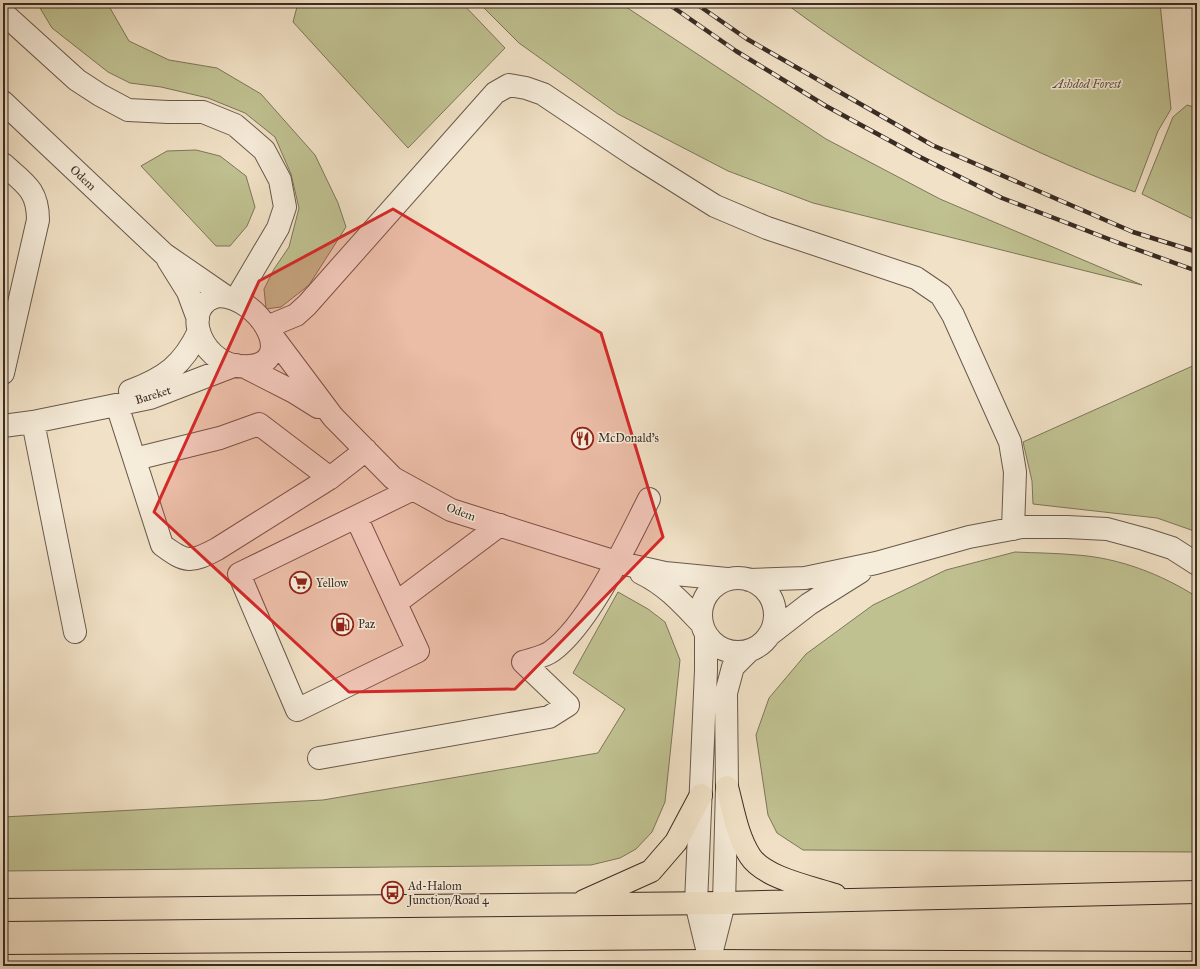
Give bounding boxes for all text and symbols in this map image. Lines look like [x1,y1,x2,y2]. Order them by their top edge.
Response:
park label: Ashdod Forest [1051,77,1122,91]
street label: Odem [67,163,99,193]
street label: Bareket [133,383,173,407]
restaurant icon: McDonald's [569,425,595,451]
place label: McDonald's [598,431,659,445]
street label: Odem [444,500,478,524]
supermarket icon: Yellow [288,570,314,596]
place label: Yellow [316,576,348,590]
fuel station icon: Paz [330,611,356,637]
place label: Paz [358,617,376,631]
place label: Ad-Halom Junction/Road 4 [406,879,489,908]
bus stop icon: Ad-Halom Junction/Road 4 [380,880,406,906]

